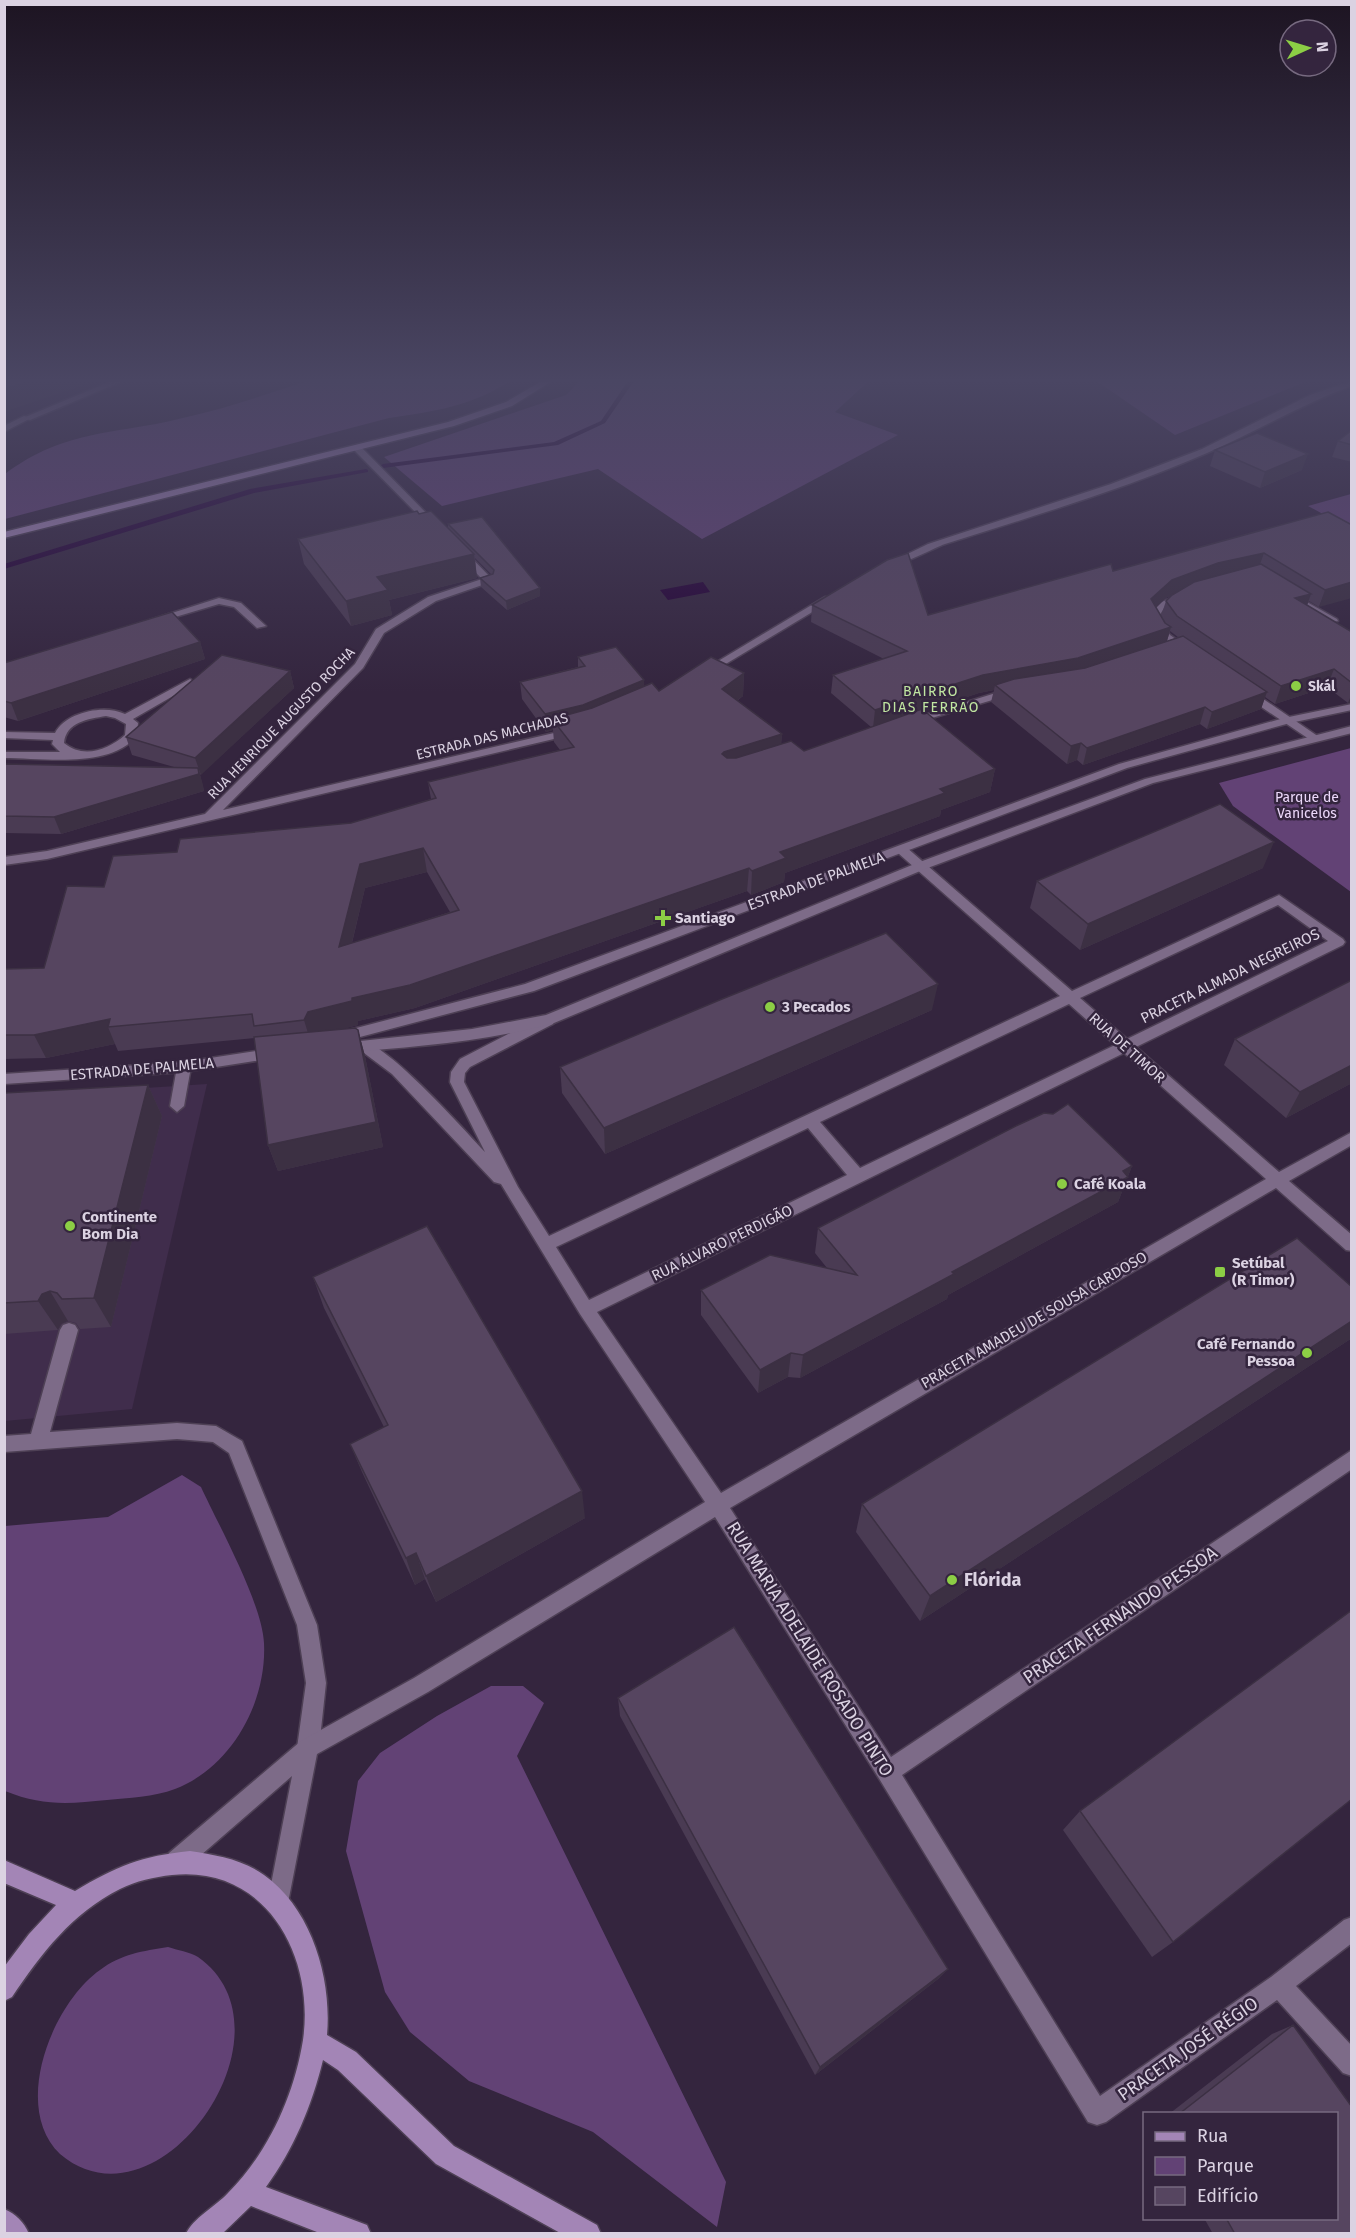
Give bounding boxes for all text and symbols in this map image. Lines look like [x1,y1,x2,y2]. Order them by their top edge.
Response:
north arrow [1278,18,1338,78]
text: N [1313,41,1332,53]
street label: RUA HENRIQUE AUGUSTO ROCHA [204,644,359,803]
place label: Skál [1308,678,1336,695]
marker: Skál [1289,679,1303,693]
district label: BAIRRO DIAS FERRÃO [882,683,980,716]
street label: ESTRADA DAS MACHADAS [414,709,570,764]
park label: Parque de Vanicelos [1275,789,1339,822]
street label: ESTRADA DE PALMELA [745,848,887,914]
place label: Santiago [675,909,735,927]
marker: Santiago [656,911,670,925]
street label: PRACETA ALMADA NEGREIROS [1137,925,1323,1027]
place label: 3 Pecados [781,998,850,1016]
marker: 3 Pecados [763,1000,777,1014]
street label: RUA DE TIMOR [1085,1009,1169,1087]
street label: ESTRADA DE PALMELA [69,1054,215,1084]
place label: Café Koala [1074,1175,1146,1193]
marker: Café Koala [1055,1177,1069,1191]
street label: RUA ÁLVARO PERDIGÃO [649,1201,795,1285]
place label: Continente Bom Dia [82,1208,157,1243]
marker: Continente Bom Dia [63,1219,77,1233]
street label: PRACETA AMADEU DE SOUSA CARDOSO [918,1248,1150,1392]
place label: Setúbal (R Timor) [1232,1254,1294,1289]
marker: Setúbal (R Timor) [1213,1265,1227,1279]
place label: Café Fernando Pessoa [1197,1335,1295,1370]
marker: Café Fernando Pessoa [1300,1346,1314,1360]
street label: RUA MARIA ADELAIDE ROSADO PINTO [722,1517,898,1781]
street label: PRACETA FERNANDO PESSOA [1019,1541,1222,1688]
place label: Flórida [964,1569,1021,1591]
marker: Flórida [945,1573,959,1587]
street label: PRACETA JOSÉ RÉGIO [1113,1991,1262,2106]
legend [1143,2112,1338,2220]
text: Rua [1197,2125,1228,2147]
text: Parque [1197,2155,1254,2177]
text: Edifício [1197,2185,1259,2207]

